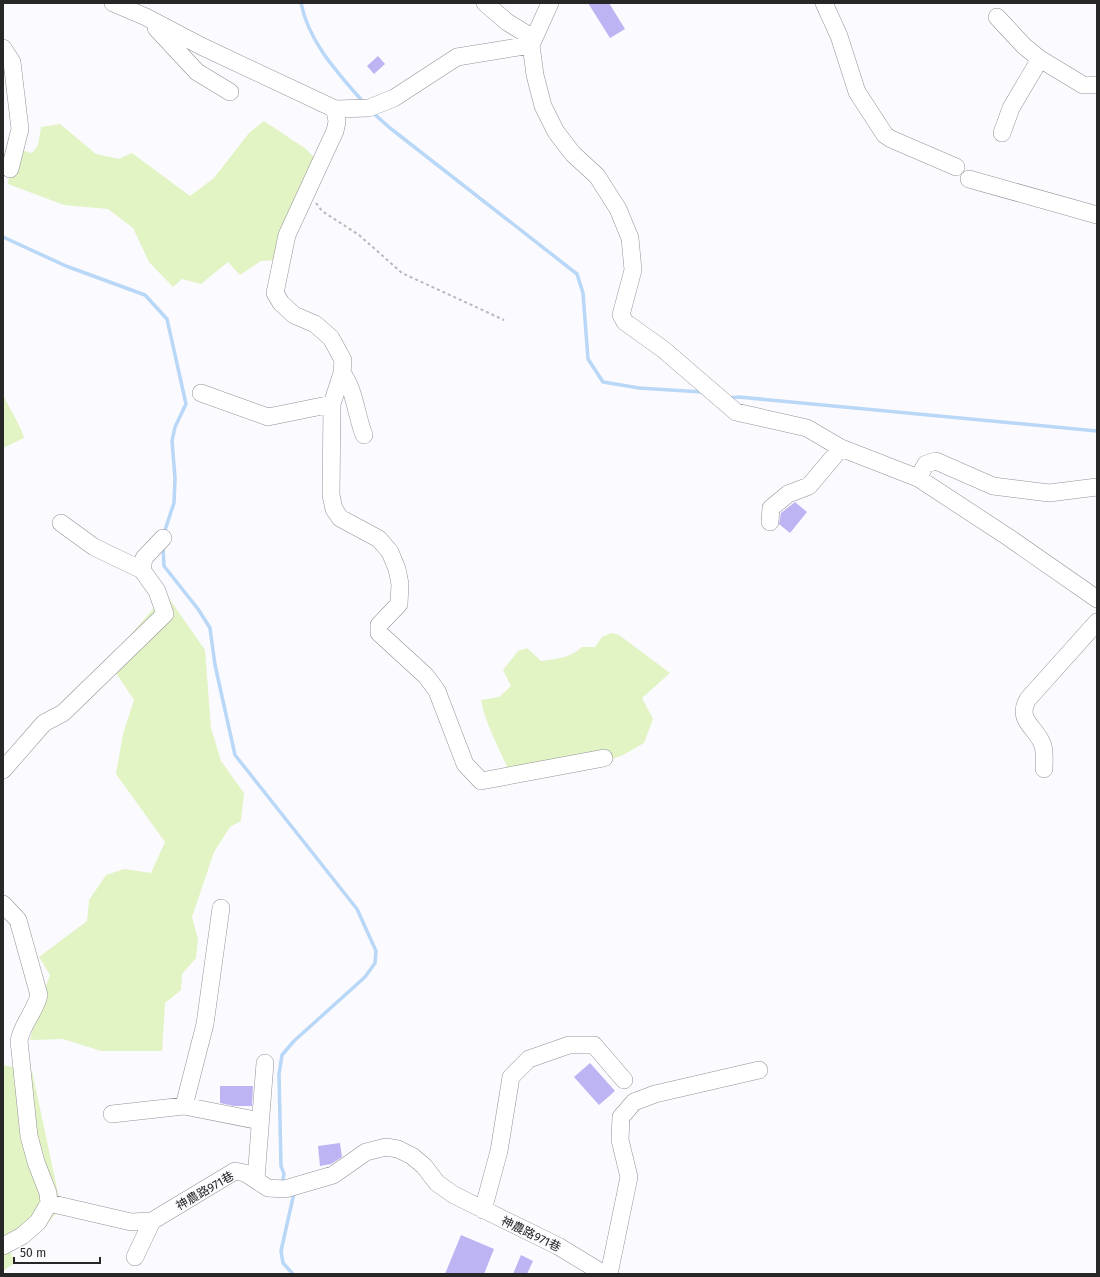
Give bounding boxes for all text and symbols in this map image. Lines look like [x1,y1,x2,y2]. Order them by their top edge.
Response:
street label: 神農路971巷 [174,1169,236,1213]
street label: 神農路971巷 [499,1214,563,1254]
scale bar [14,1239,100,1265]
text: 50 m [20,1246,46,1260]

